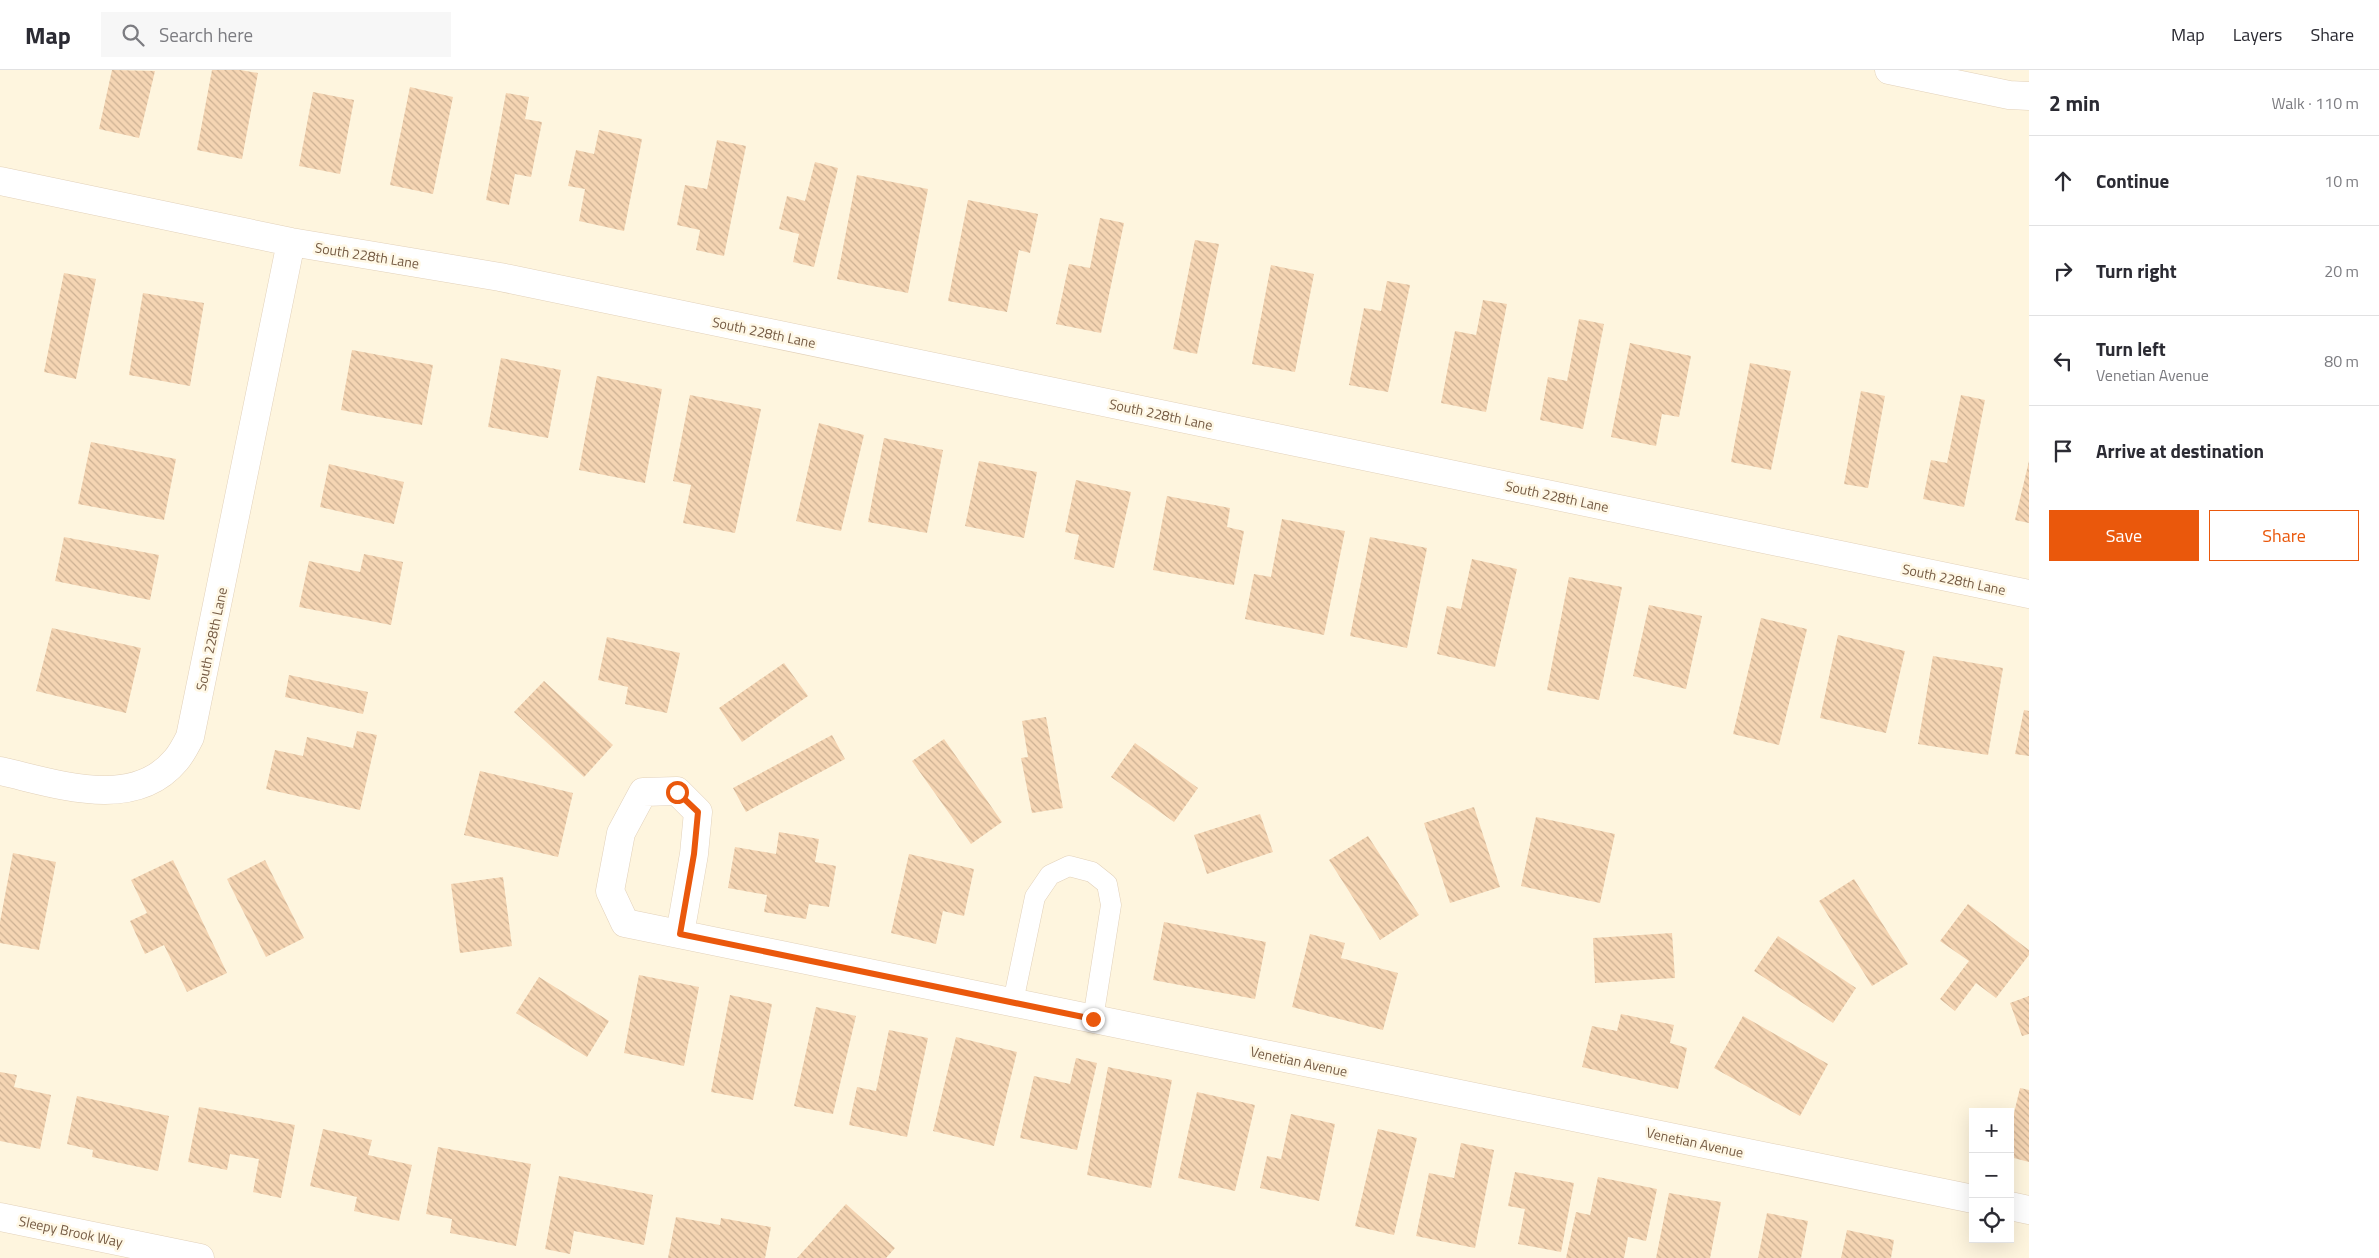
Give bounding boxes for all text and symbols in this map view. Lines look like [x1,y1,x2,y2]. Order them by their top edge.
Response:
search box [101,12,451,57]
text: Map [25,17,71,53]
text: Search here [159,20,253,49]
icon: search [119,21,147,49]
text: Map [2171,21,2205,48]
text: Layers [2233,21,2282,48]
text: Share [2310,21,2354,48]
text: 2 min [2049,87,2100,119]
text: Walk · 110 m [2271,91,2359,115]
text: Continue [2096,166,2169,195]
icon: ahead [2049,167,2077,195]
text: 10 m [2324,169,2359,193]
street label: South 228th Lane [313,236,421,274]
text: Turn right [2096,256,2177,285]
icon: right [2049,257,2077,285]
text: 20 m [2324,259,2359,283]
street label: South 228th Lane [710,311,818,353]
text: Turn left [2096,334,2166,363]
icon: left [2049,347,2077,375]
text: 80 m [2324,349,2359,373]
text: Venetian Avenue [2096,363,2209,387]
street label: South 228th Lane [1107,393,1215,435]
text: Arrive at destination [2096,436,2264,465]
icon: arrive [2049,437,2077,465]
street label: South 228th Lane [1503,475,1611,517]
button: Save [2049,510,2199,561]
button: Share [2209,510,2359,561]
street label: South 228th Lane [1900,558,2008,600]
street label: South 228th Lane [190,585,232,693]
route start [666,781,689,804]
route end [1082,1008,1105,1031]
street label: Venetian Avenue [1249,1040,1349,1082]
map controls [1969,1108,2014,1243]
button: + [1969,1108,2014,1153]
street label: Venetian Avenue [1645,1121,1745,1163]
button: − [1969,1153,2014,1198]
button: locate [1969,1198,2014,1243]
street label: Sleepy Brook Way [17,1210,125,1252]

